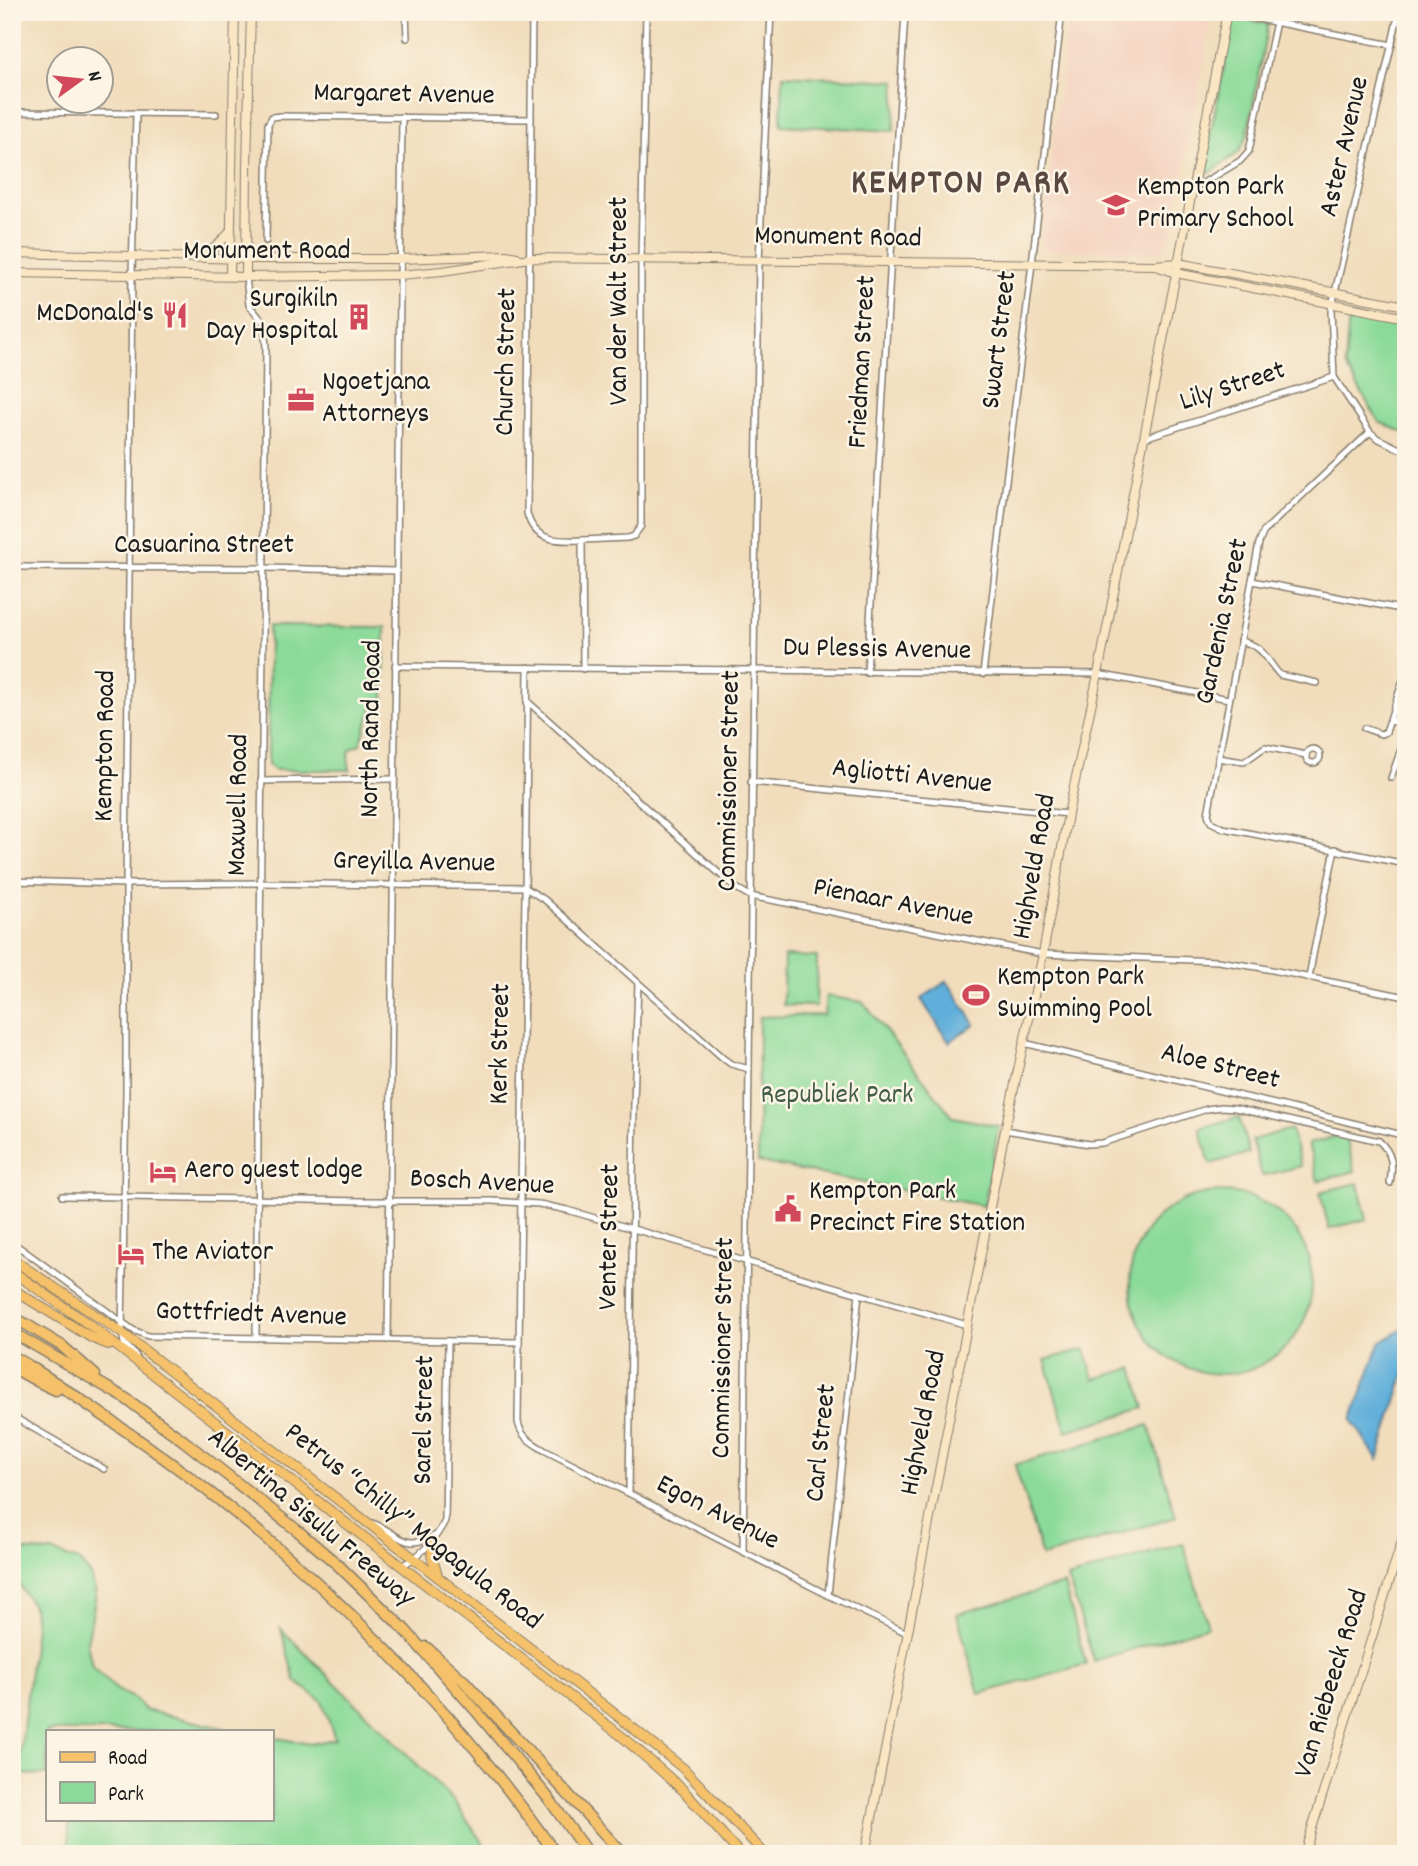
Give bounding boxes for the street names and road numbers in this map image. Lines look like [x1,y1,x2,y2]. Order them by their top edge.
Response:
street label: Aster Avenue [1310,73,1382,221]
street label: Margaret Avenue [313,74,495,118]
street label: Van der Walt Street [601,197,641,405]
street label: Monument Road [754,218,922,260]
street label: Monument Road [183,233,351,273]
street label: Swart Street [973,269,1029,411]
street label: Friedman Street [839,274,889,450]
street label: Church Street [487,288,529,436]
street label: Lily Street [1175,352,1291,424]
street label: Casuarina Street [114,527,294,567]
street label: Gardenia Street [1187,535,1261,709]
street label: Du Plessis Avenue [783,629,971,673]
street label: North Rand Road [351,640,395,818]
street label: Kempton Road [86,670,128,822]
street label: Commissioner Street [709,670,753,892]
street label: Maxwell Road [219,733,261,877]
street label: Agliotti Avenue [830,750,994,806]
street label: Highveld Road [1004,791,1068,943]
street label: Greyilla Avenue [332,843,496,885]
street label: Pienaar Avenue [809,869,977,939]
street label: Kerk Street [481,983,523,1105]
street label: Aloe Street [1156,1034,1284,1102]
street label: Bosch Avenue [409,1160,555,1208]
street label: Venter Street [590,1164,632,1310]
street label: Commissioner Street [703,1237,747,1459]
street label: Gottfriedt Avenue [155,1293,347,1339]
street label: Highveld Road [891,1347,959,1499]
street label: Sarel Street [405,1355,447,1485]
street label: Carl Street [797,1382,849,1504]
street label: Petrus “Chilly” Magagula Road [274,1414,550,1642]
street label: Albertina Sisulu Freeway [197,1420,423,1619]
street label: Egon Avenue [648,1466,786,1562]
street label: Van Riebeeck Road [1285,1585,1381,1783]

